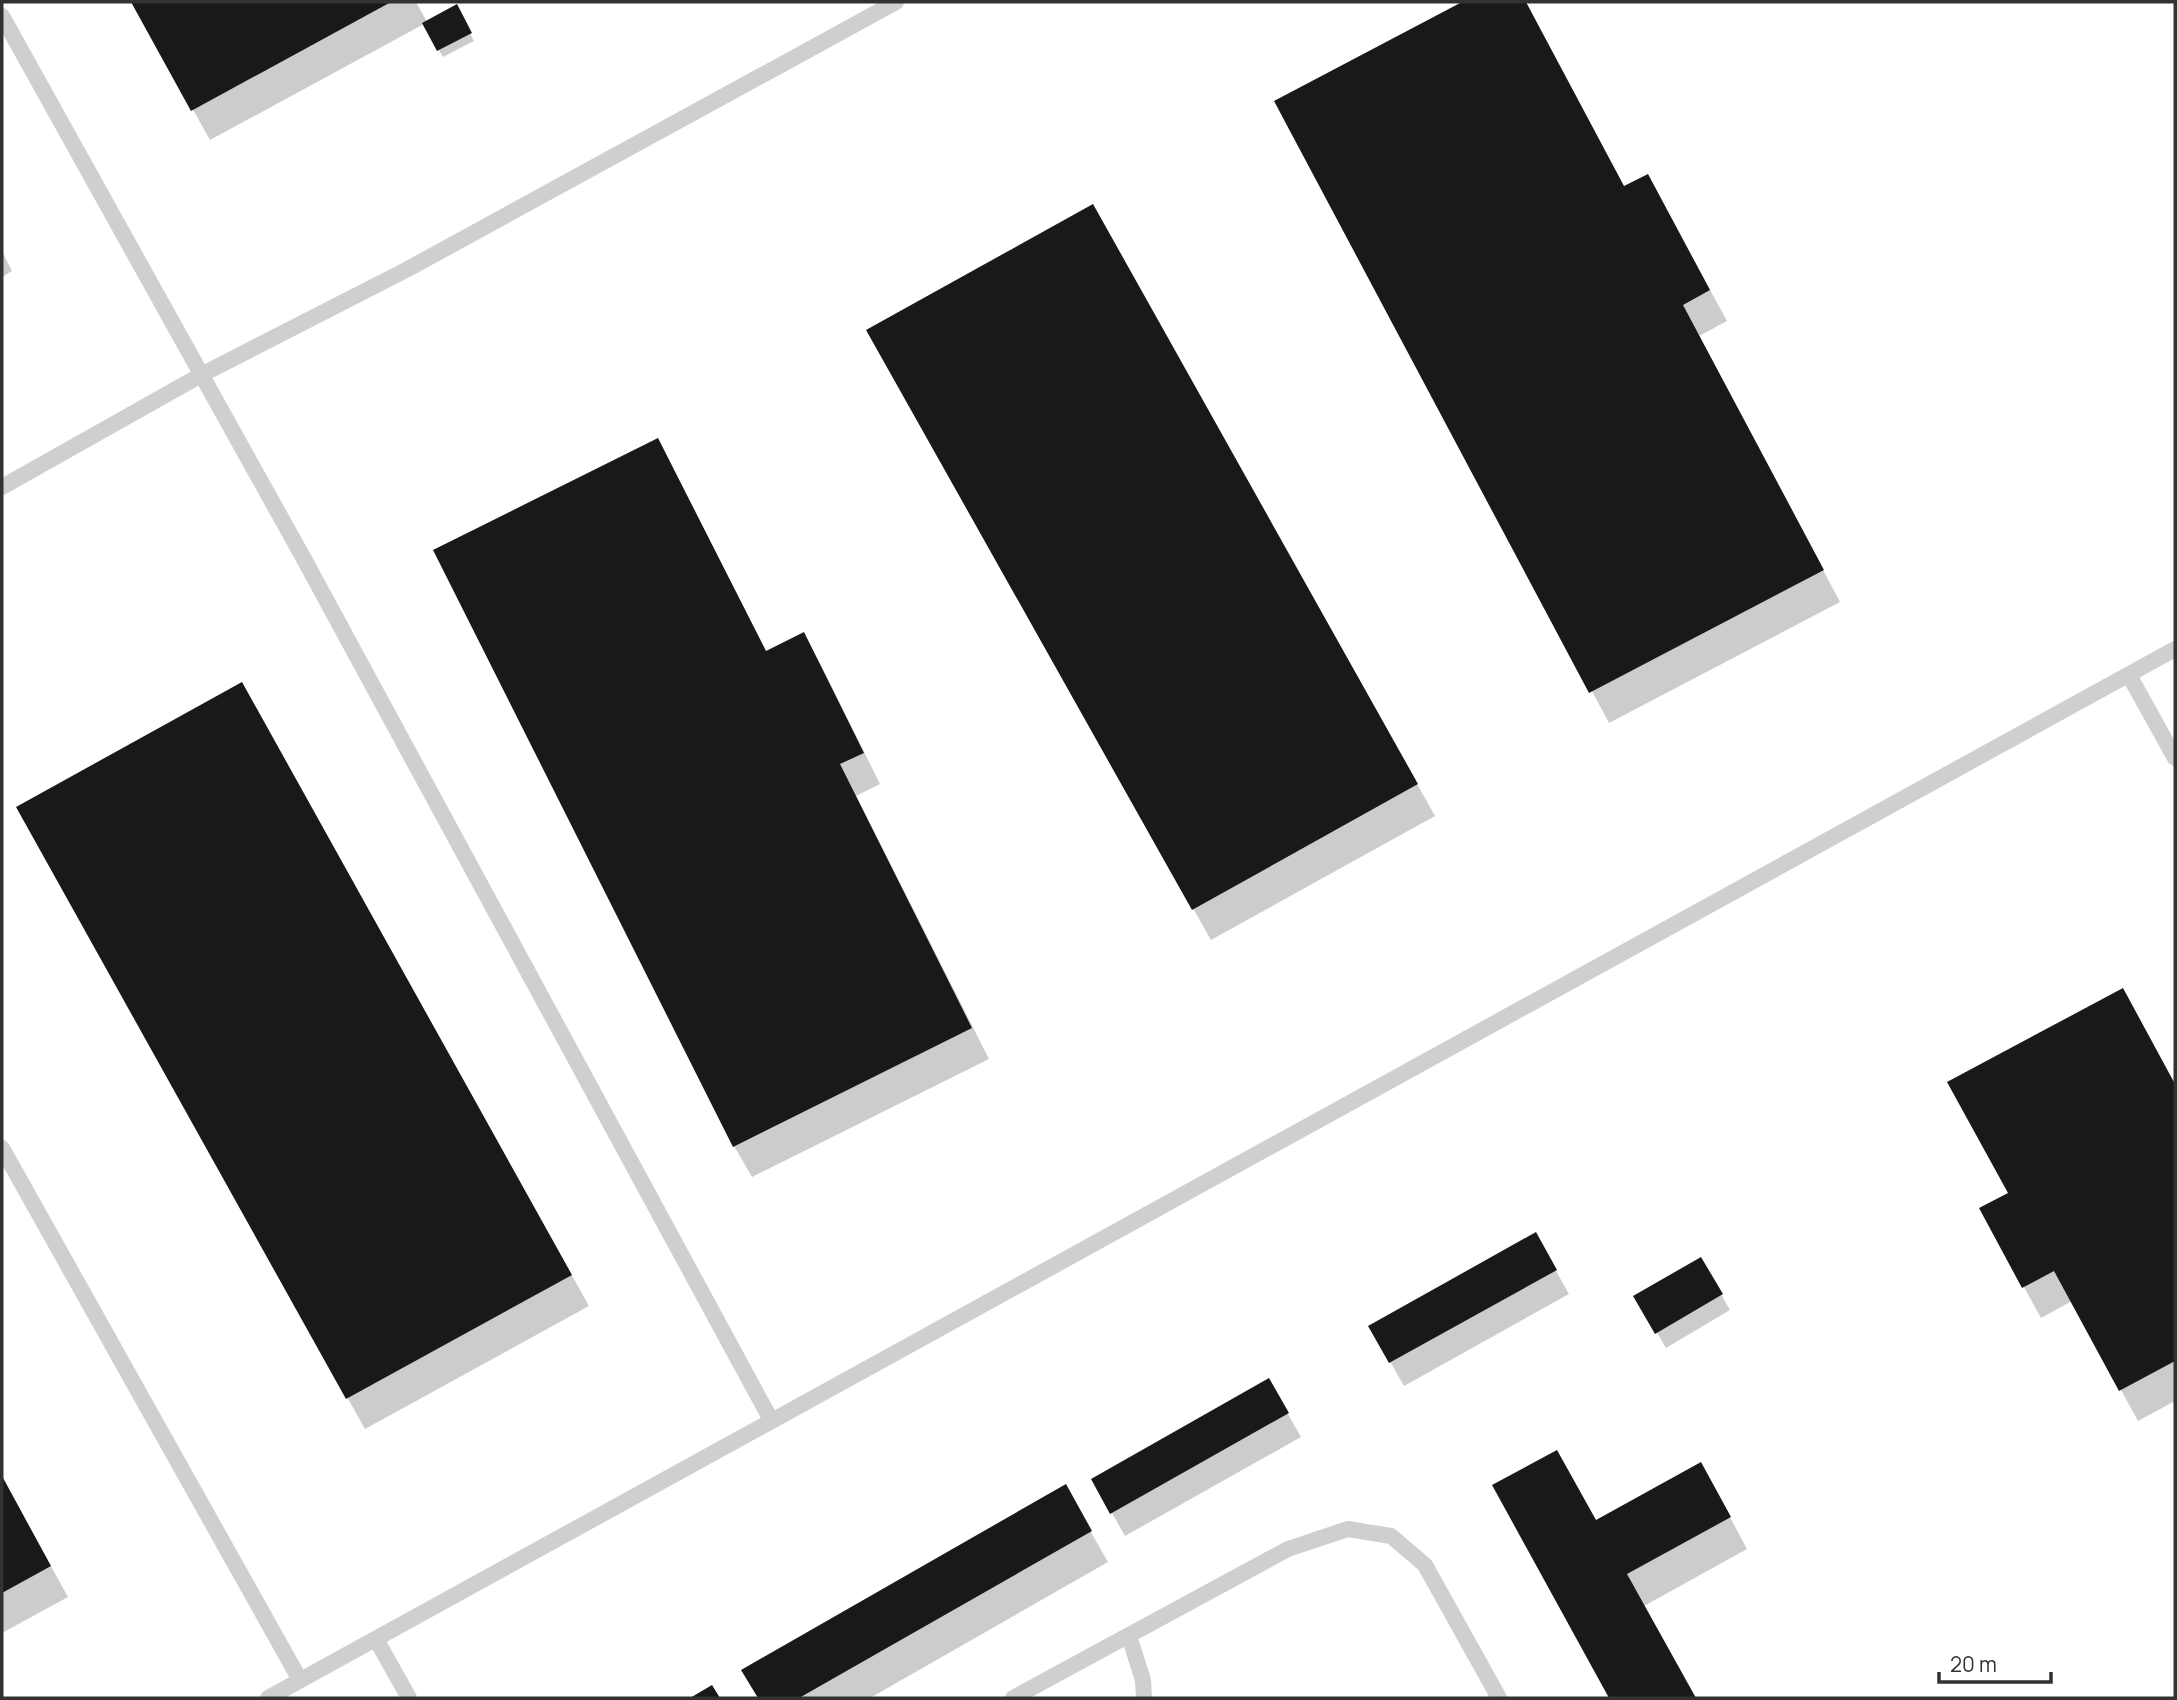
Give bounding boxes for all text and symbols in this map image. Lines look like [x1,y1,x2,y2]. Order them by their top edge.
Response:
scale bar [1939,1640,2051,1684]
text: 20 m [1950,1650,1997,1678]

